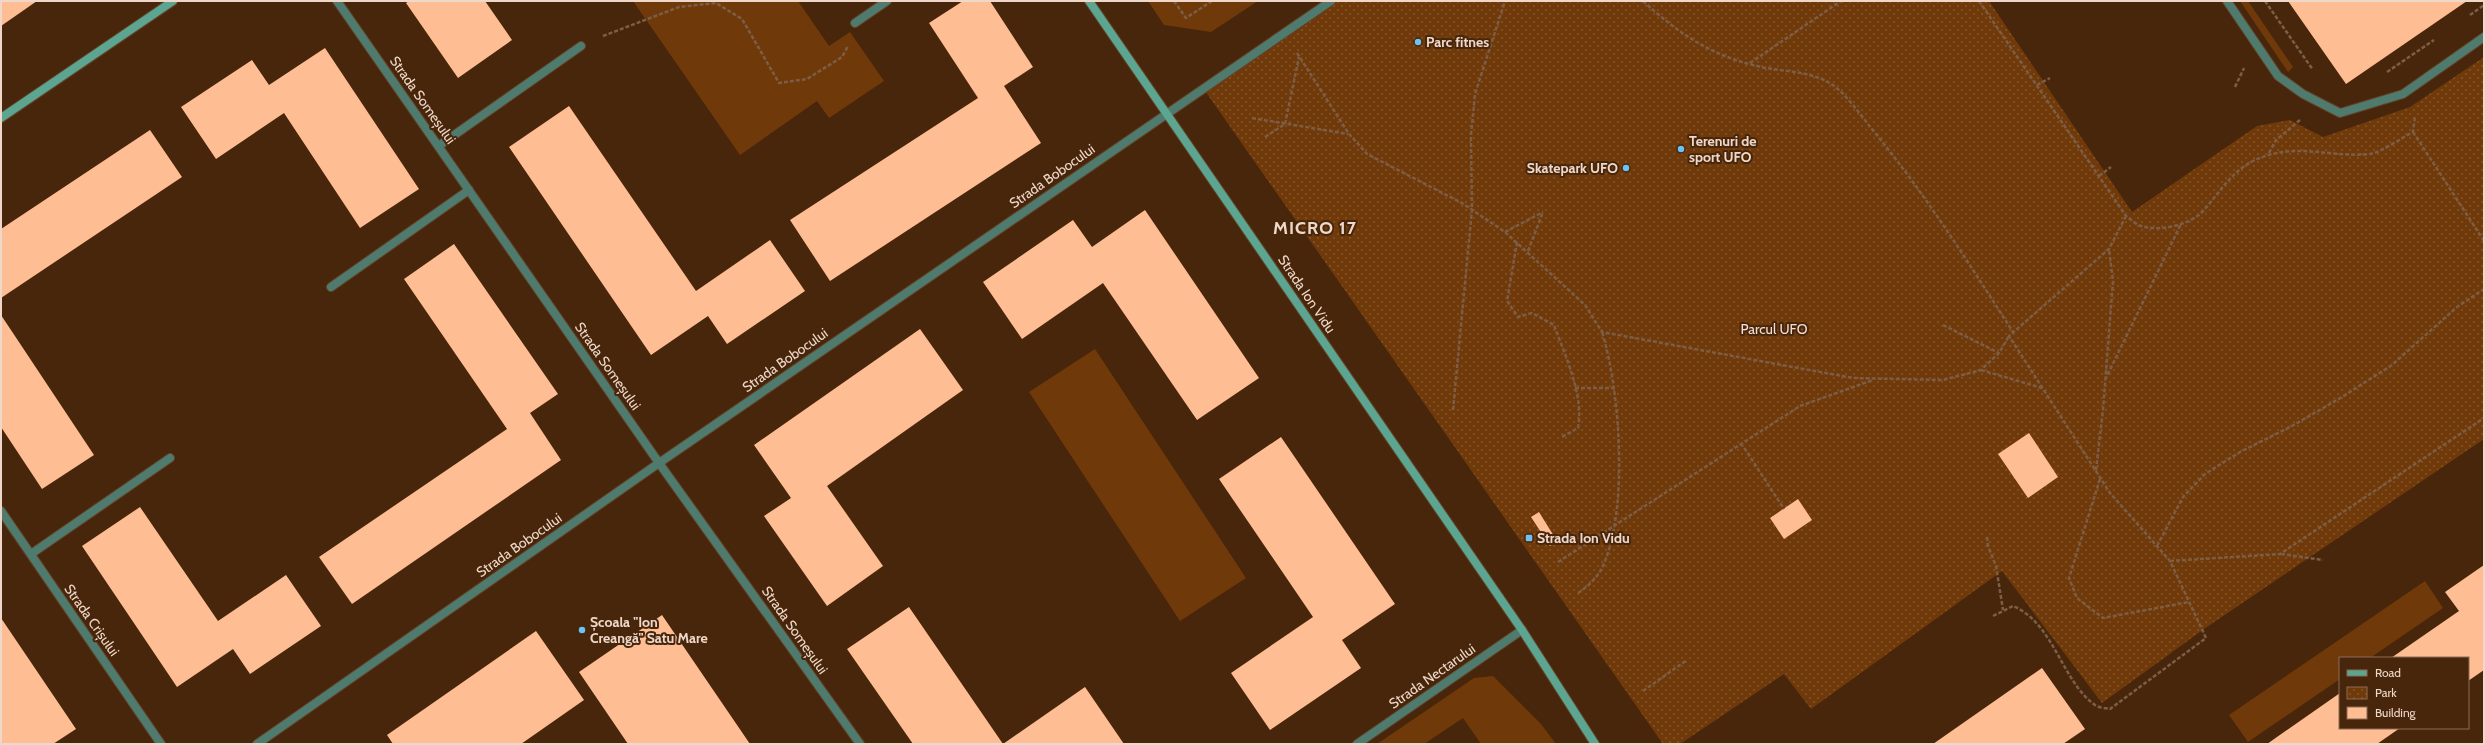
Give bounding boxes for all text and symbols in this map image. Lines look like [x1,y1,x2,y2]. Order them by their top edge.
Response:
place label: Parc fitnes [1426,33,1489,51]
marker: Parc fitnes [1413,37,1423,47]
street label: Strada Someșului [386,52,460,148]
place label: Terenuri de sport UFO [1689,132,1756,166]
street label: Strada Bobocului [1006,140,1098,212]
marker: Terenuri de sport UFO [1676,144,1686,154]
place label: Skatepark UFO [1527,159,1618,177]
marker: Skatepark UFO [1621,163,1631,173]
district label: MICRO 17 [1273,217,1357,239]
street label: Strada Ion Vidu [1274,251,1340,337]
street label: Strada Someșului [571,318,645,414]
park label: Parcul UFO [1740,320,1808,338]
street label: Strada Bobocului [739,324,831,396]
street label: Strada Bobocului [473,509,565,581]
place label: Strada Ion Vidu [1537,529,1630,547]
marker: Strada Ion Vidu [1524,533,1534,543]
street label: Strada Crișului [61,580,123,660]
street label: Strada Someșului [758,582,832,678]
place label: Școala "Ion Creangă" Satu Mare [590,613,708,647]
marker: Școala "Ion Creangă" Satu Mare [577,625,587,635]
street label: Strada Nectarului [1385,640,1479,712]
legend [2339,657,2469,729]
text: Road [2375,665,2401,680]
text: Park [2375,685,2397,700]
text: Building [2375,705,2417,720]

